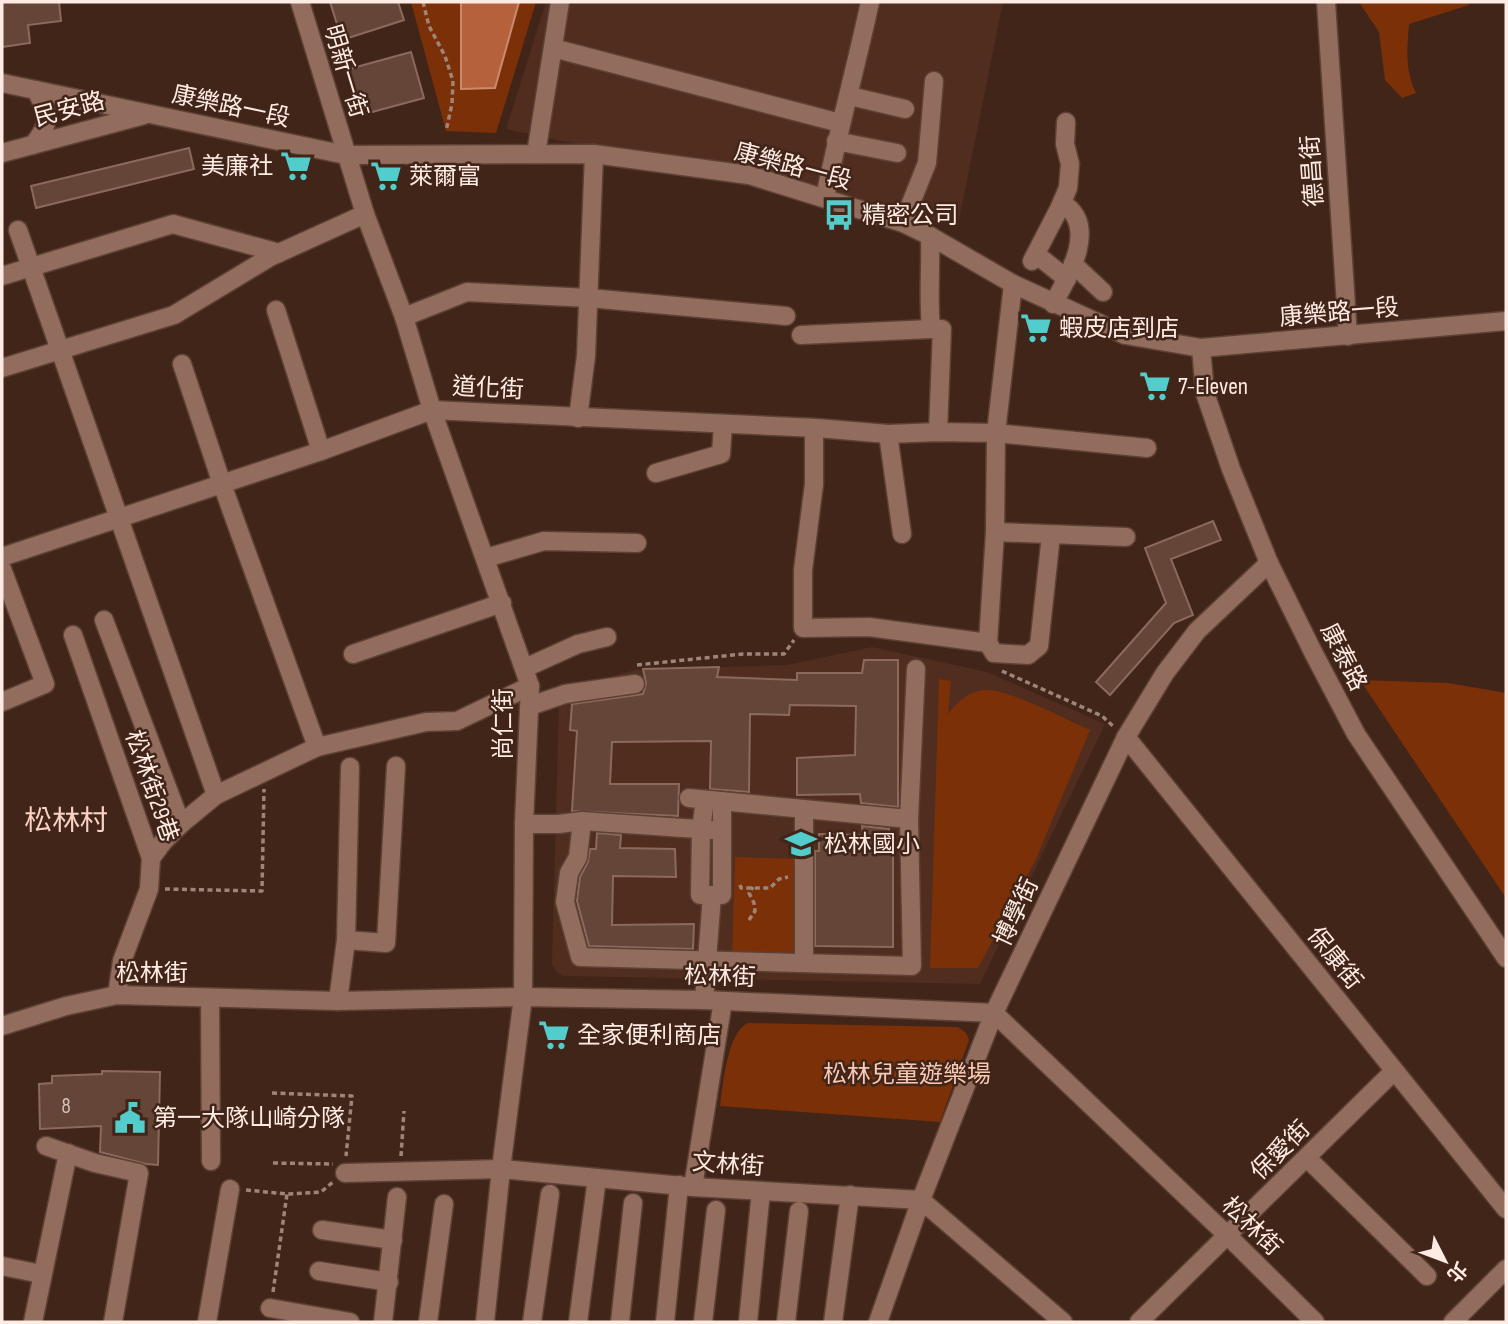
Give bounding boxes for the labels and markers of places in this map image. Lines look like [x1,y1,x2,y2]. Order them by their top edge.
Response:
supermarket icon: 美廉社 [279,149,313,183]
place label: 美廉社 [201,152,273,181]
supermarket icon: 萊爾富 [369,159,403,193]
place label: 萊爾富 [409,162,481,191]
bus stop icon: 精密公司 [822,198,856,232]
place label: 精密公司 [862,201,958,230]
supermarket icon: 蝦皮店到店 [1019,311,1053,345]
place label: 蝦皮店到店 [1059,314,1179,343]
supermarket icon: 7-Eleven [1138,369,1172,403]
place label: 7-Eleven [1178,372,1248,401]
school or university icon: 松林國小 [784,827,818,861]
place label: 松林國小 [824,830,920,859]
supermarket icon: 全家便利商店 [537,1018,571,1052]
place label: 全家便利商店 [577,1021,721,1050]
public building icon: 第一大隊山崎分隊 [113,1101,147,1135]
place label: 第一大隊山崎分隊 [153,1104,345,1133]

